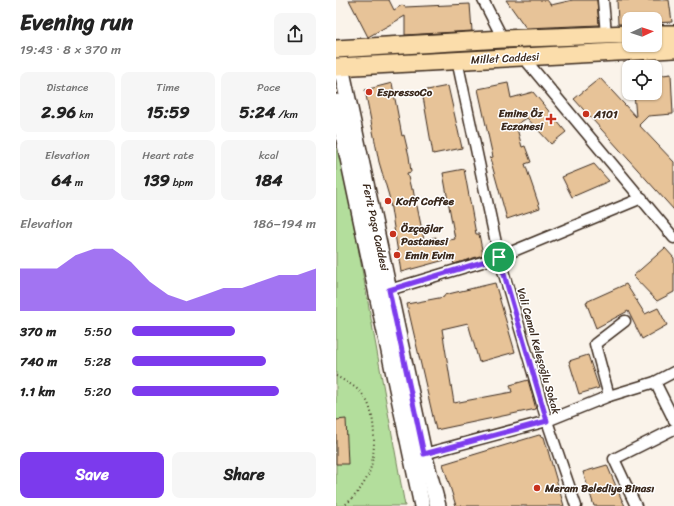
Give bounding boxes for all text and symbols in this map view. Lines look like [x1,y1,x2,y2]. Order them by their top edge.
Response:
text: Evening run [20,3,133,42]
north arrow [622,12,662,52]
map controls [622,12,662,100]
button: share [274,13,316,55]
text: 19:43 · 8 × 370 m [20,38,121,61]
street label: Millet Caddesi [470,47,541,70]
button: locate [622,60,662,100]
text: Distance [46,78,88,97]
text: Time [156,78,180,97]
text: Pace [257,78,280,97]
place label: EspressoCo [377,83,433,102]
marker: EspressoCo [364,87,374,97]
text: 2.96 [41,97,76,127]
text: 15:59 [146,97,190,127]
text: 5:24 [239,97,275,127]
place label: Emine Öz Eczanesi [499,104,544,136]
text: km [76,105,93,124]
text: /km [275,105,298,124]
place label: A101 [593,105,618,124]
marker: A101 [581,109,591,119]
marker: Emine Öz Eczanesi [546,114,556,124]
text: Elevation [45,146,90,165]
text: Heart rate [142,146,194,165]
text: kcal [259,146,279,165]
text: 64 [52,165,72,195]
text: 139 [143,165,170,195]
text: 184 [255,165,283,195]
text: m [72,173,83,192]
text: bpm [170,173,193,192]
street label: Ferit Paşa Caddesi [357,182,394,273]
place label: Koff Coffee [395,192,454,211]
marker: Koff Coffee [383,196,393,206]
text: Elevation [20,212,73,235]
text: 186–194 m [253,212,316,235]
place label: Özçağlar Pastanesi [400,219,449,251]
marker: Özçağlar Pastanesi [388,229,398,239]
pin [482,240,516,274]
place label: Emin Evim [405,246,455,265]
icon: arrive [488,246,510,268]
marker: Emin Evim [392,250,402,260]
street label: Vali Cemal Keleşoğlu Sokak [511,286,566,417]
text: 370 m [20,320,56,343]
text: 5:50 [84,320,112,343]
text: 740 m [20,350,57,373]
text: 5:28 [84,350,111,373]
text: 1.1 km [20,380,55,403]
text: 5:20 [84,380,112,403]
button: Save [20,452,164,498]
button: Share [172,452,316,498]
place label: Meram Belediye Binası [544,479,654,498]
marker: Meram Belediye Binası [532,483,542,493]

